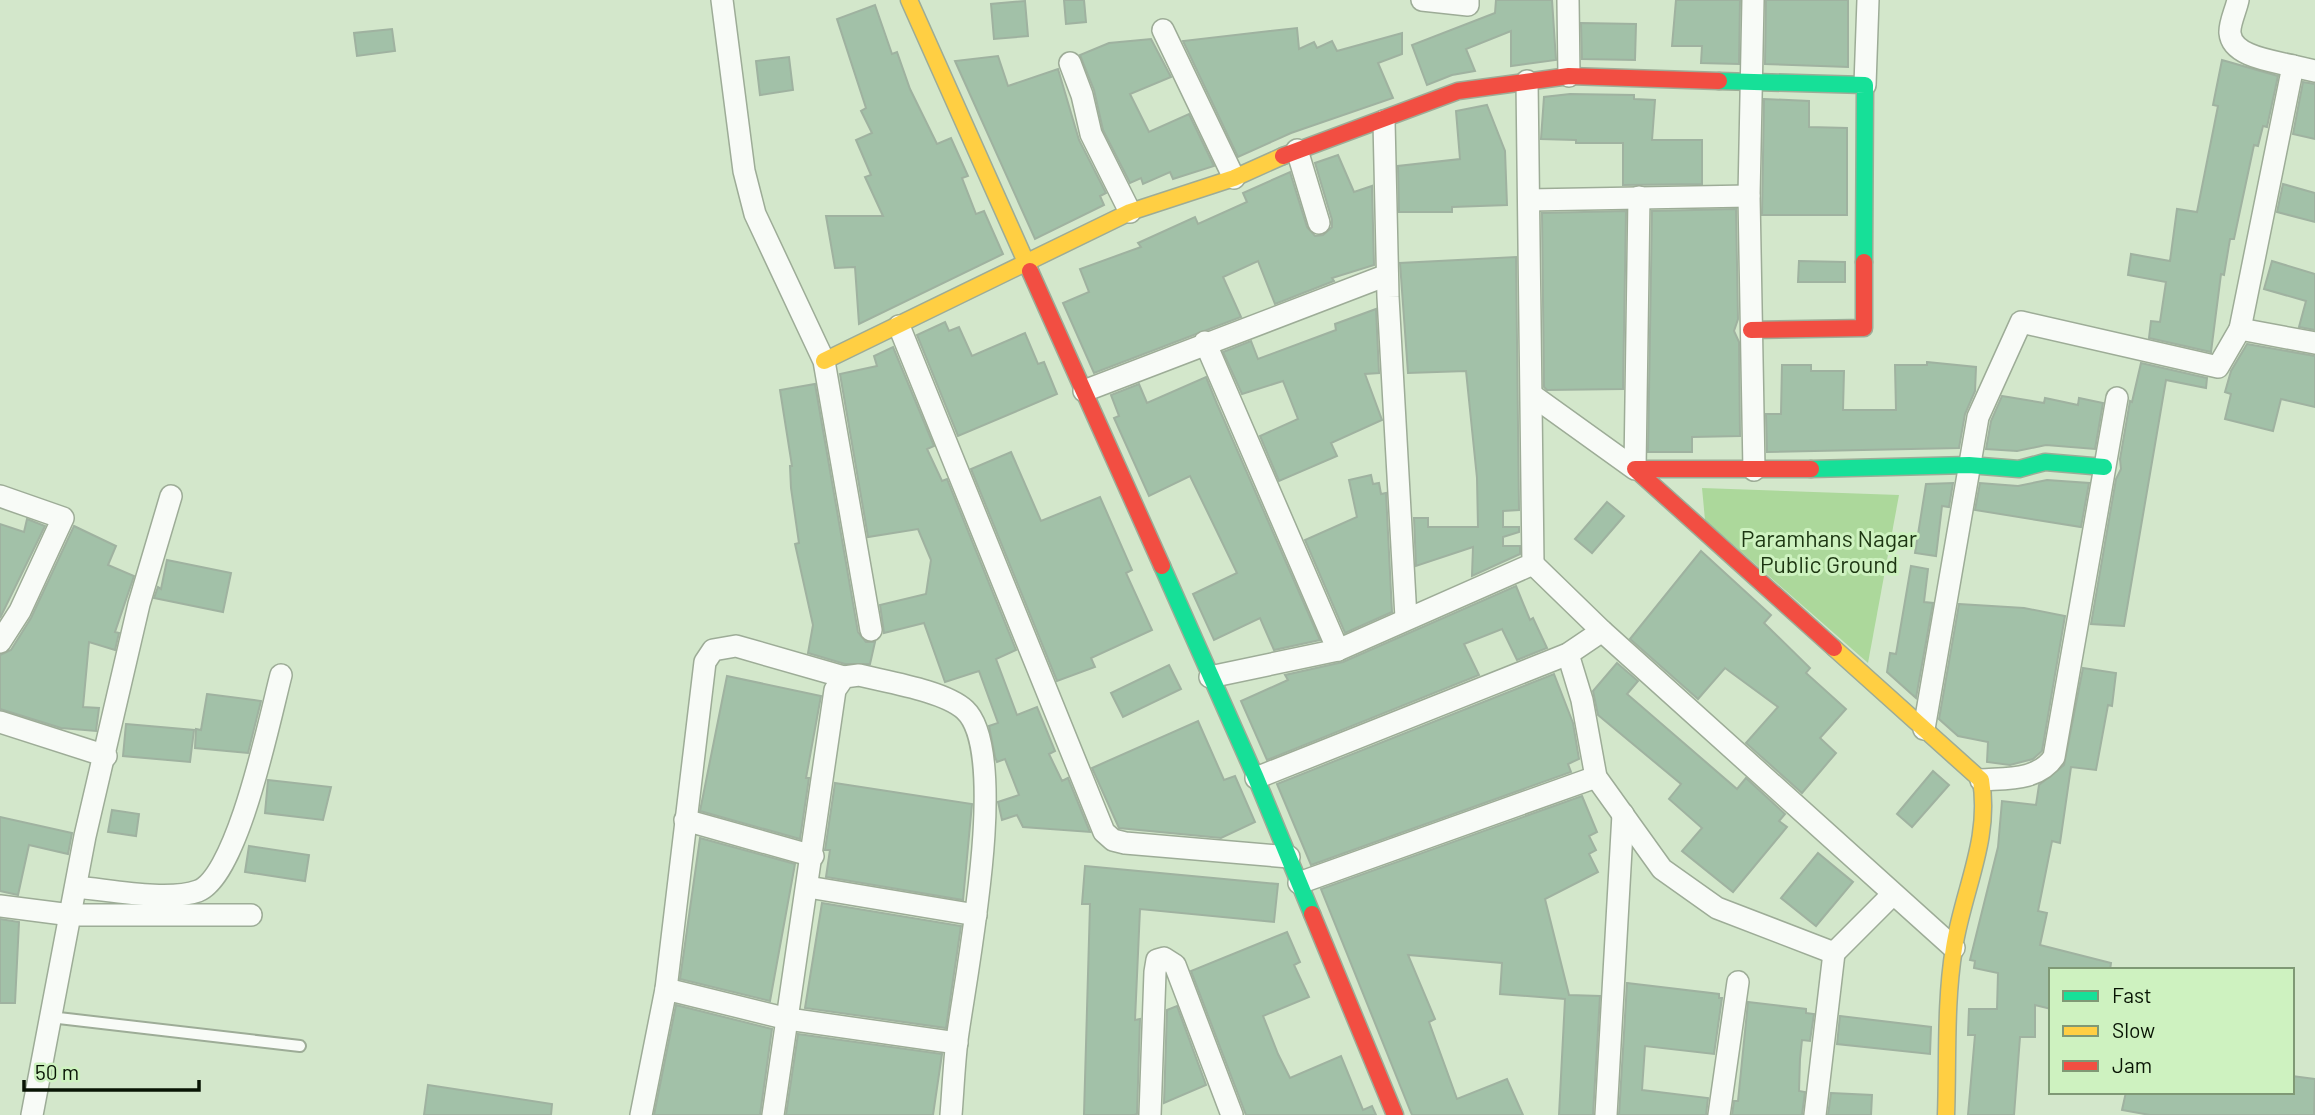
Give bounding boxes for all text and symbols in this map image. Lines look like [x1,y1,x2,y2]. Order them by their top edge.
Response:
park label: Paramhans Nagar Public Ground [1741,524,1918,578]
legend [2049,968,2294,1094]
text: Fast [2112,982,2152,1007]
text: Slow [2112,1017,2155,1042]
scale bar [24,1048,200,1092]
text: Jam [2112,1052,2152,1077]
text: 50 m [35,1059,79,1084]

